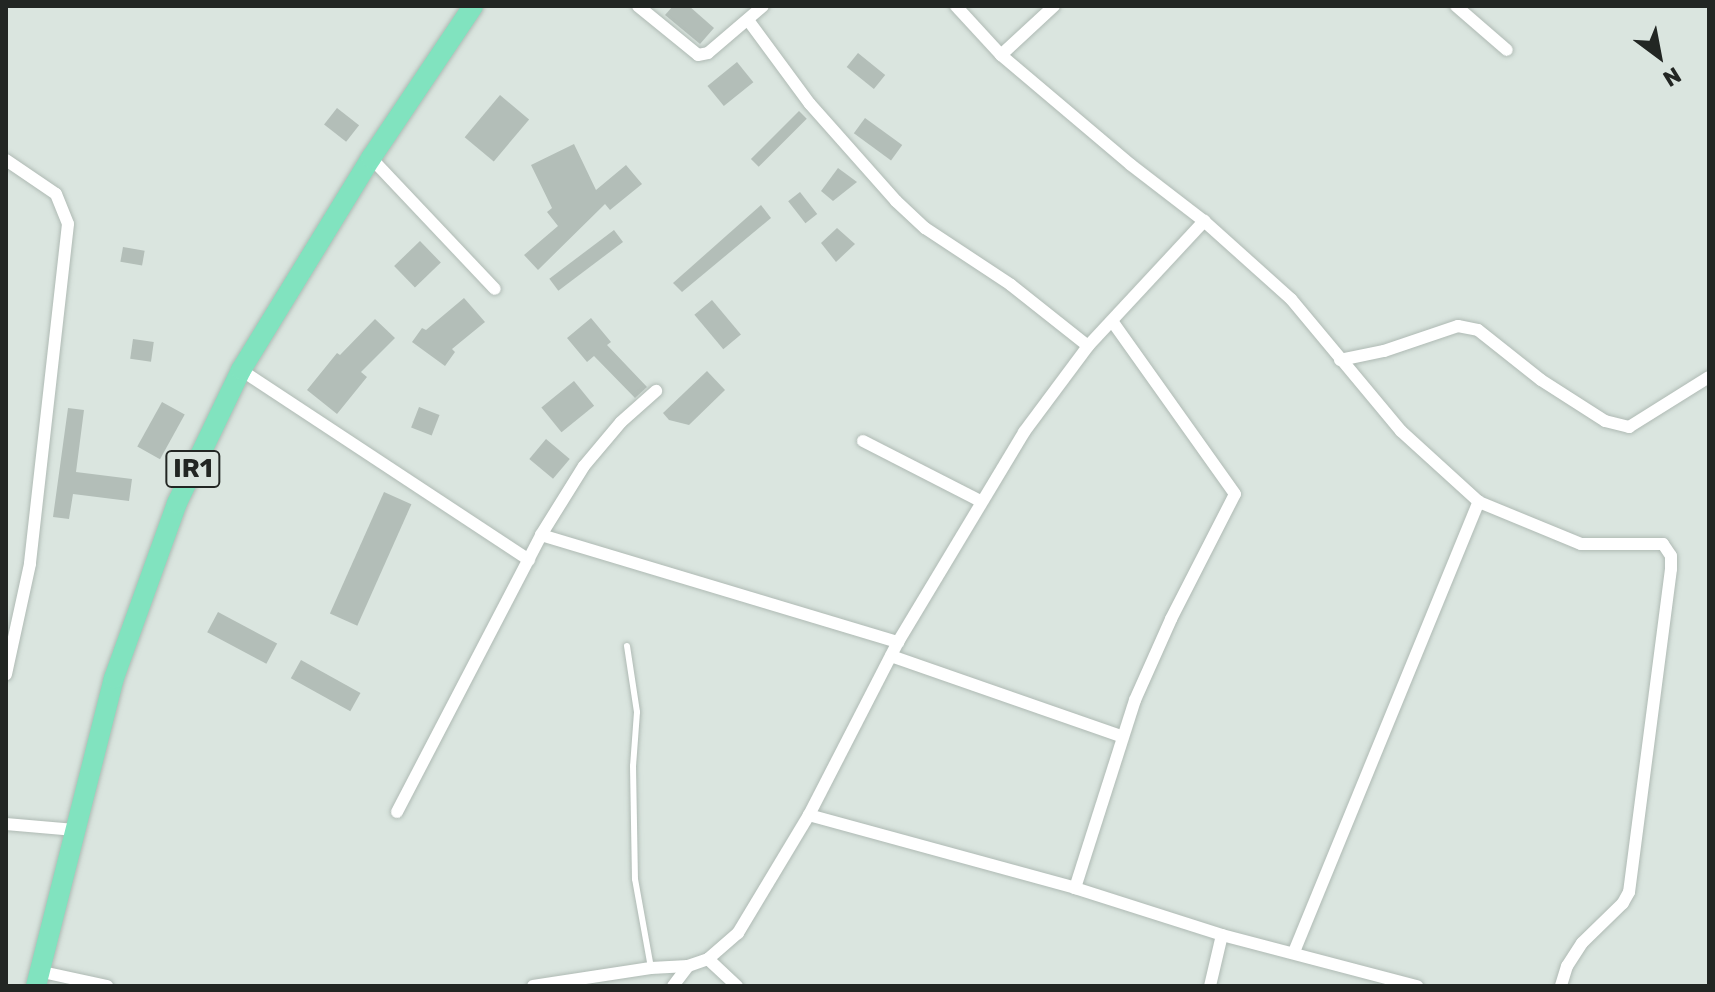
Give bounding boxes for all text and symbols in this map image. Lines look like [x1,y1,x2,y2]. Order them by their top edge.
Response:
north arrow [1619,16,1699,96]
text: N [1658,61,1686,92]
road number: IR1 [165,447,221,491]

